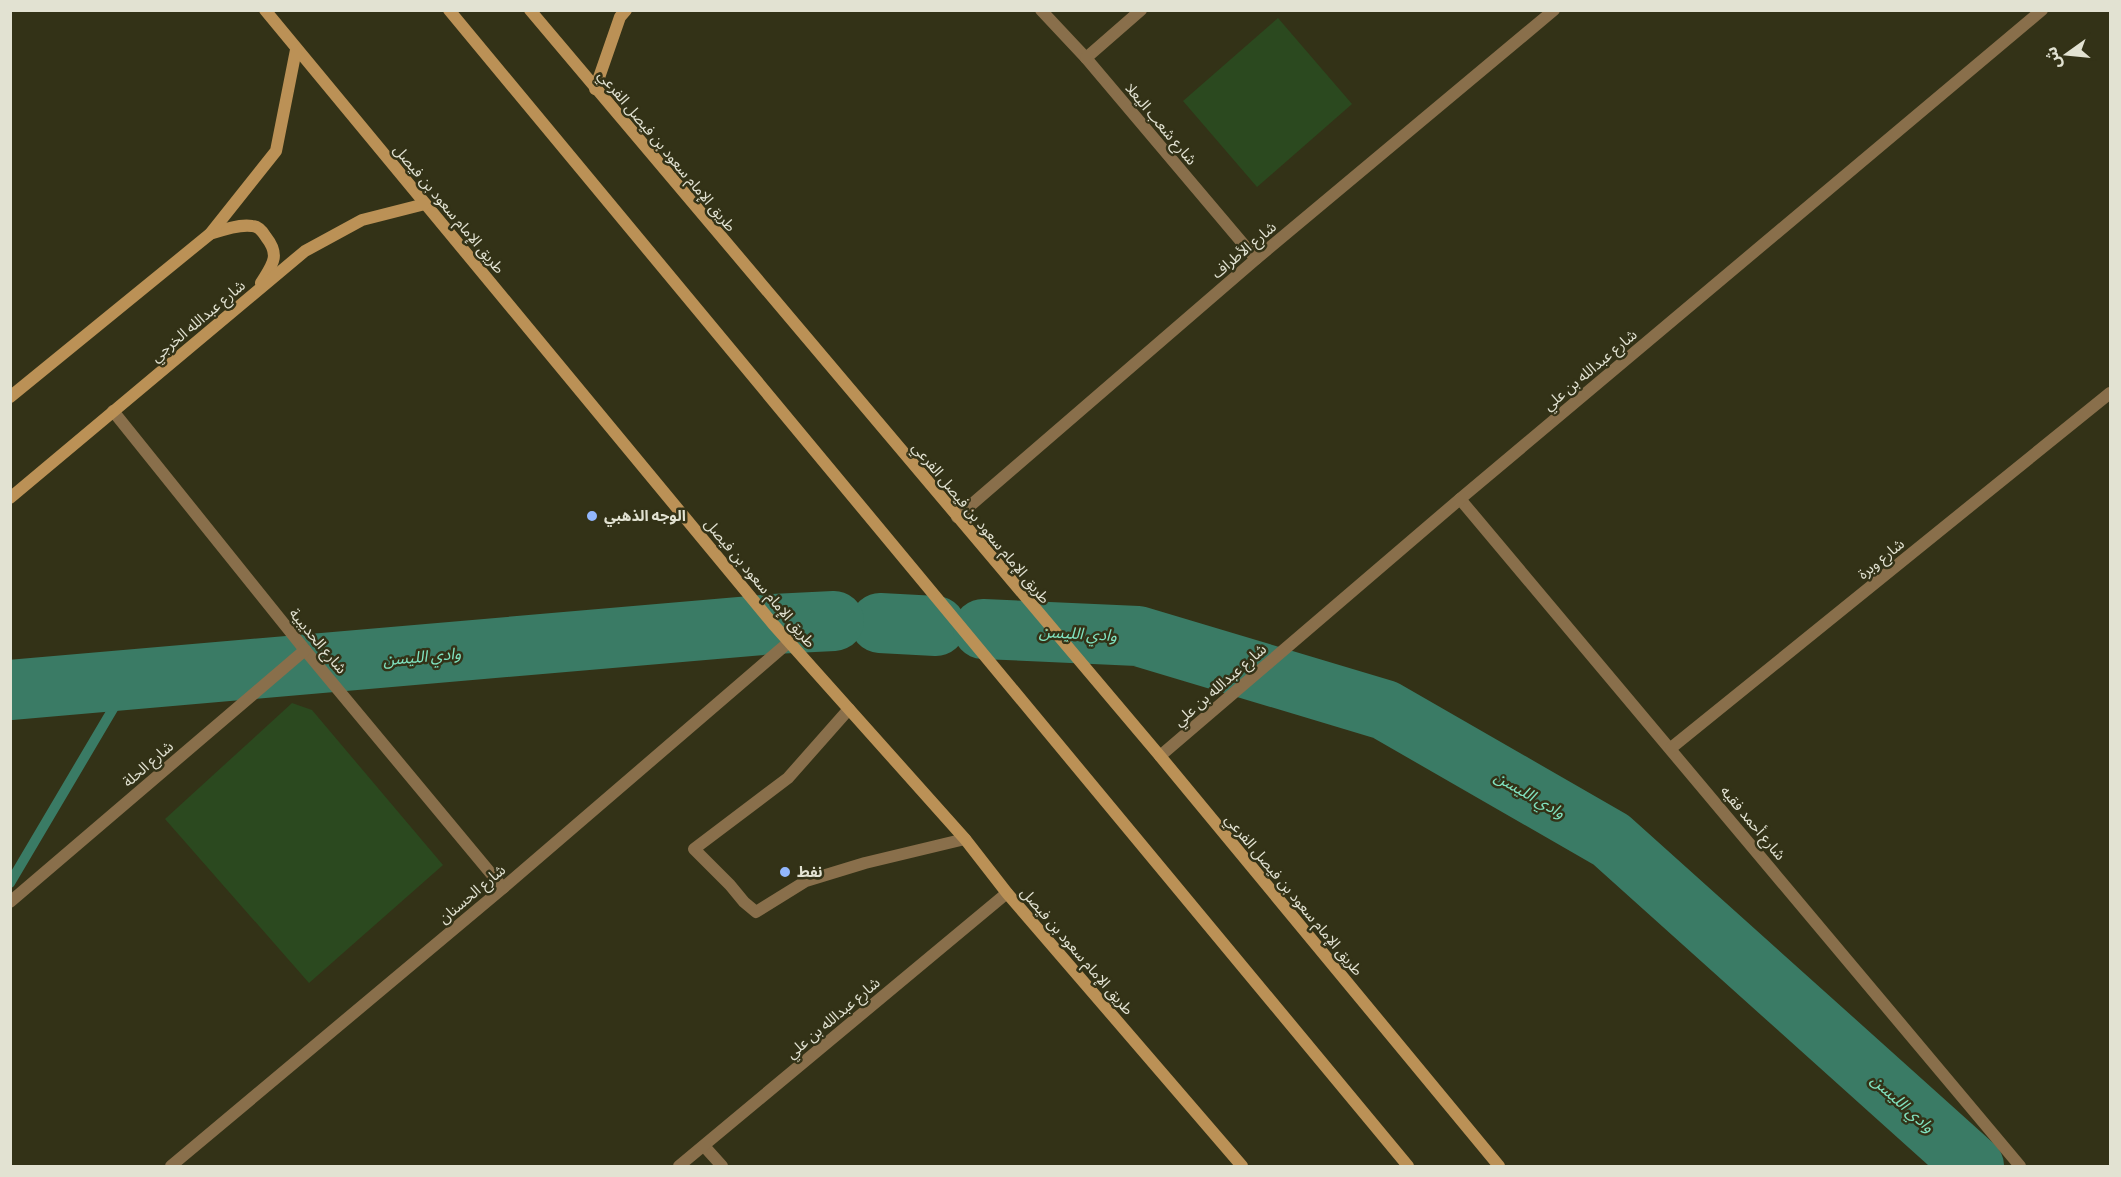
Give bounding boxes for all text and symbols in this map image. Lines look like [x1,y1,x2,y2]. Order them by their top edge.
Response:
north arrow [2037,24,2097,84]
text: ش [2040,45,2065,71]
street label: طريق الإمام سعود بن فيصل الفرعي [592,66,741,237]
street label: شارع شعب اليعلا [1119,79,1201,171]
street label: طريق الإمام سعود بن فيصل [388,140,509,279]
street label: شارع الأطراف [1207,217,1282,285]
street label: شارع عبدالله الخرجي [146,275,251,368]
street label: شارع عبدالله بن علي [1539,325,1643,417]
street label: طريق الإمام سعود بن فيصل الفرعي [906,438,1055,609]
place label: الوجه الذهبي [604,506,686,527]
marker: الوجه الذهبي [585,509,599,523]
street label: طريق الإمام سعود بن فيصل [699,514,820,653]
street label: شارع وبرة [1853,534,1910,585]
street label: شارع الحديبية [283,604,352,680]
water label: وادي الليسن [1038,621,1118,649]
street label: شارع عبدالله بن علي [1169,639,1272,732]
water label: وادي الليسن [382,643,462,673]
street label: شارع الحلة [118,736,179,793]
water label: وادي الليسن [1489,766,1569,825]
street label: شارع أحمد فقيه [1714,781,1790,866]
street label: طريق الإمام سعود بن فيصل الفرعي [1219,810,1368,981]
street label: شارع الحسنان [434,860,511,930]
place label: نفط [797,862,823,881]
marker: نفط [778,865,792,879]
street label: طريق الإمام سعود بن فيصل [1015,883,1138,1020]
street label: شارع عبدالله بن علي [782,973,886,1065]
water label: وادي الليسن [1865,1069,1939,1139]

